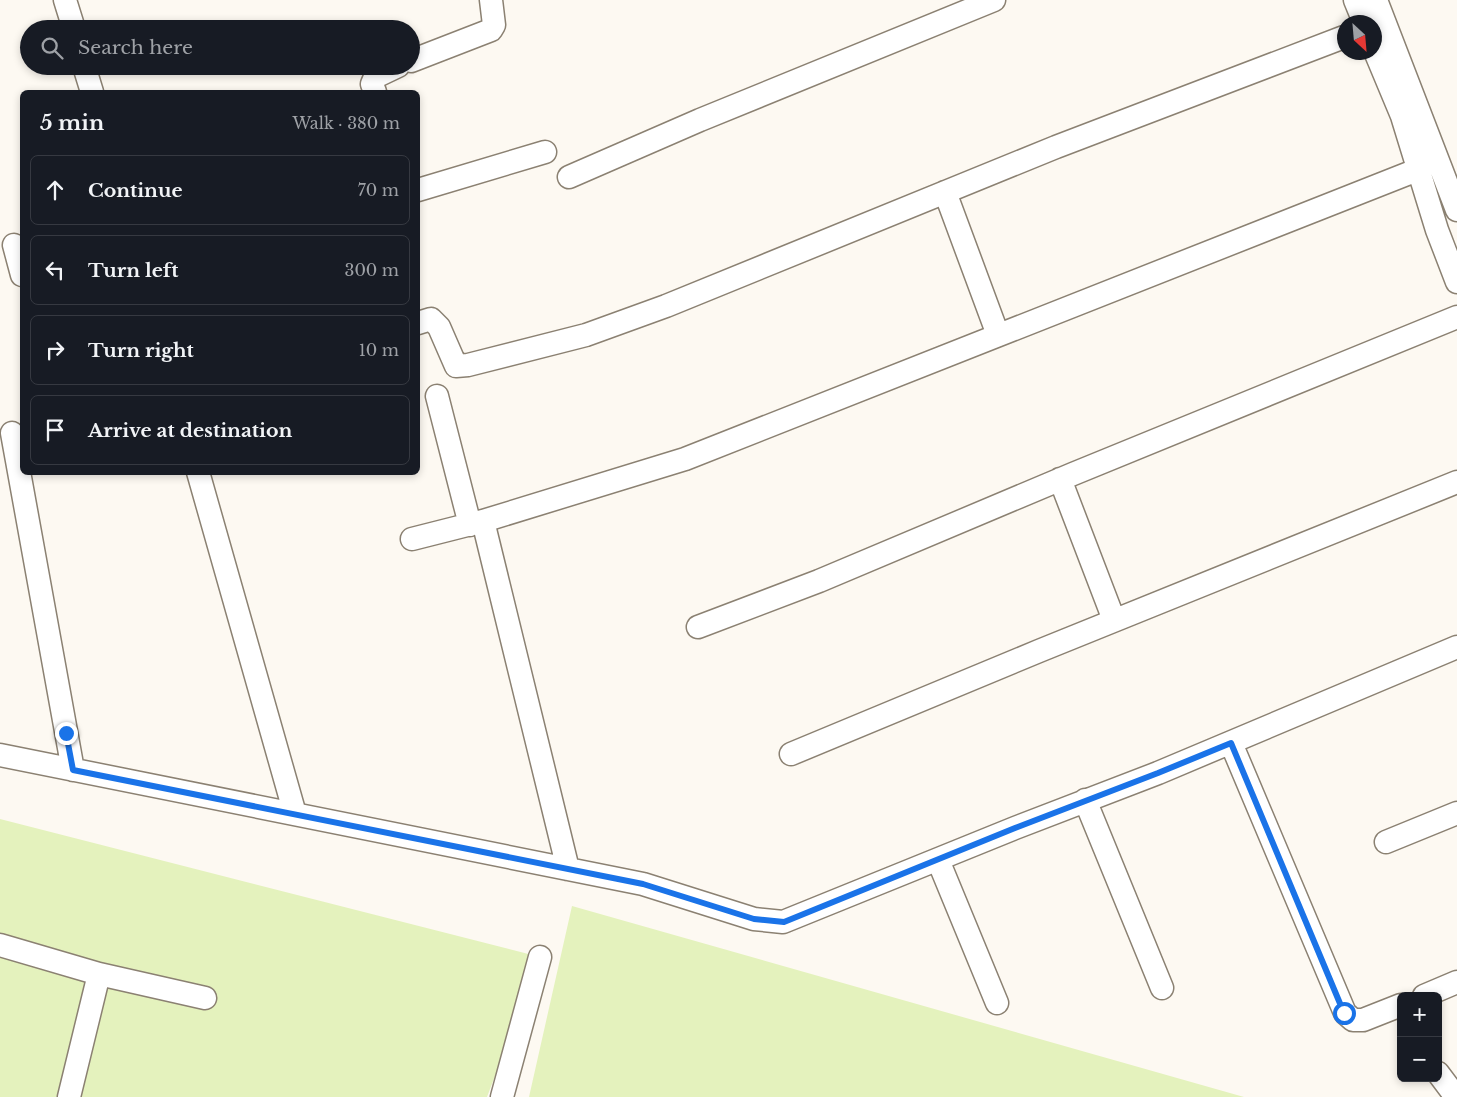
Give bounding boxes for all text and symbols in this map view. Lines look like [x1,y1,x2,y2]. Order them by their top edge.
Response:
north arrow [1337,15,1382,60]
search box [20,20,420,75]
icon: search [38,34,66,62]
text: Search here [78,36,193,59]
text: 5 min [40,110,104,136]
text: Walk · 380 m [292,113,400,133]
icon: ahead [41,176,69,204]
text: Continue [88,179,183,202]
text: 70 m [358,180,399,200]
icon: left [41,256,69,284]
text: Turn left [88,259,179,282]
text: 300 m [345,260,399,280]
icon: right [41,336,69,364]
text: Turn right [88,339,194,362]
text: 10 m [359,340,399,360]
icon: arrive [41,416,69,444]
text: Arrive at destination [88,419,292,442]
route end [55,722,78,745]
map controls [1397,992,1442,1082]
button: + [1397,992,1442,1037]
route start [1333,1002,1356,1025]
button: − [1397,1037,1442,1082]

